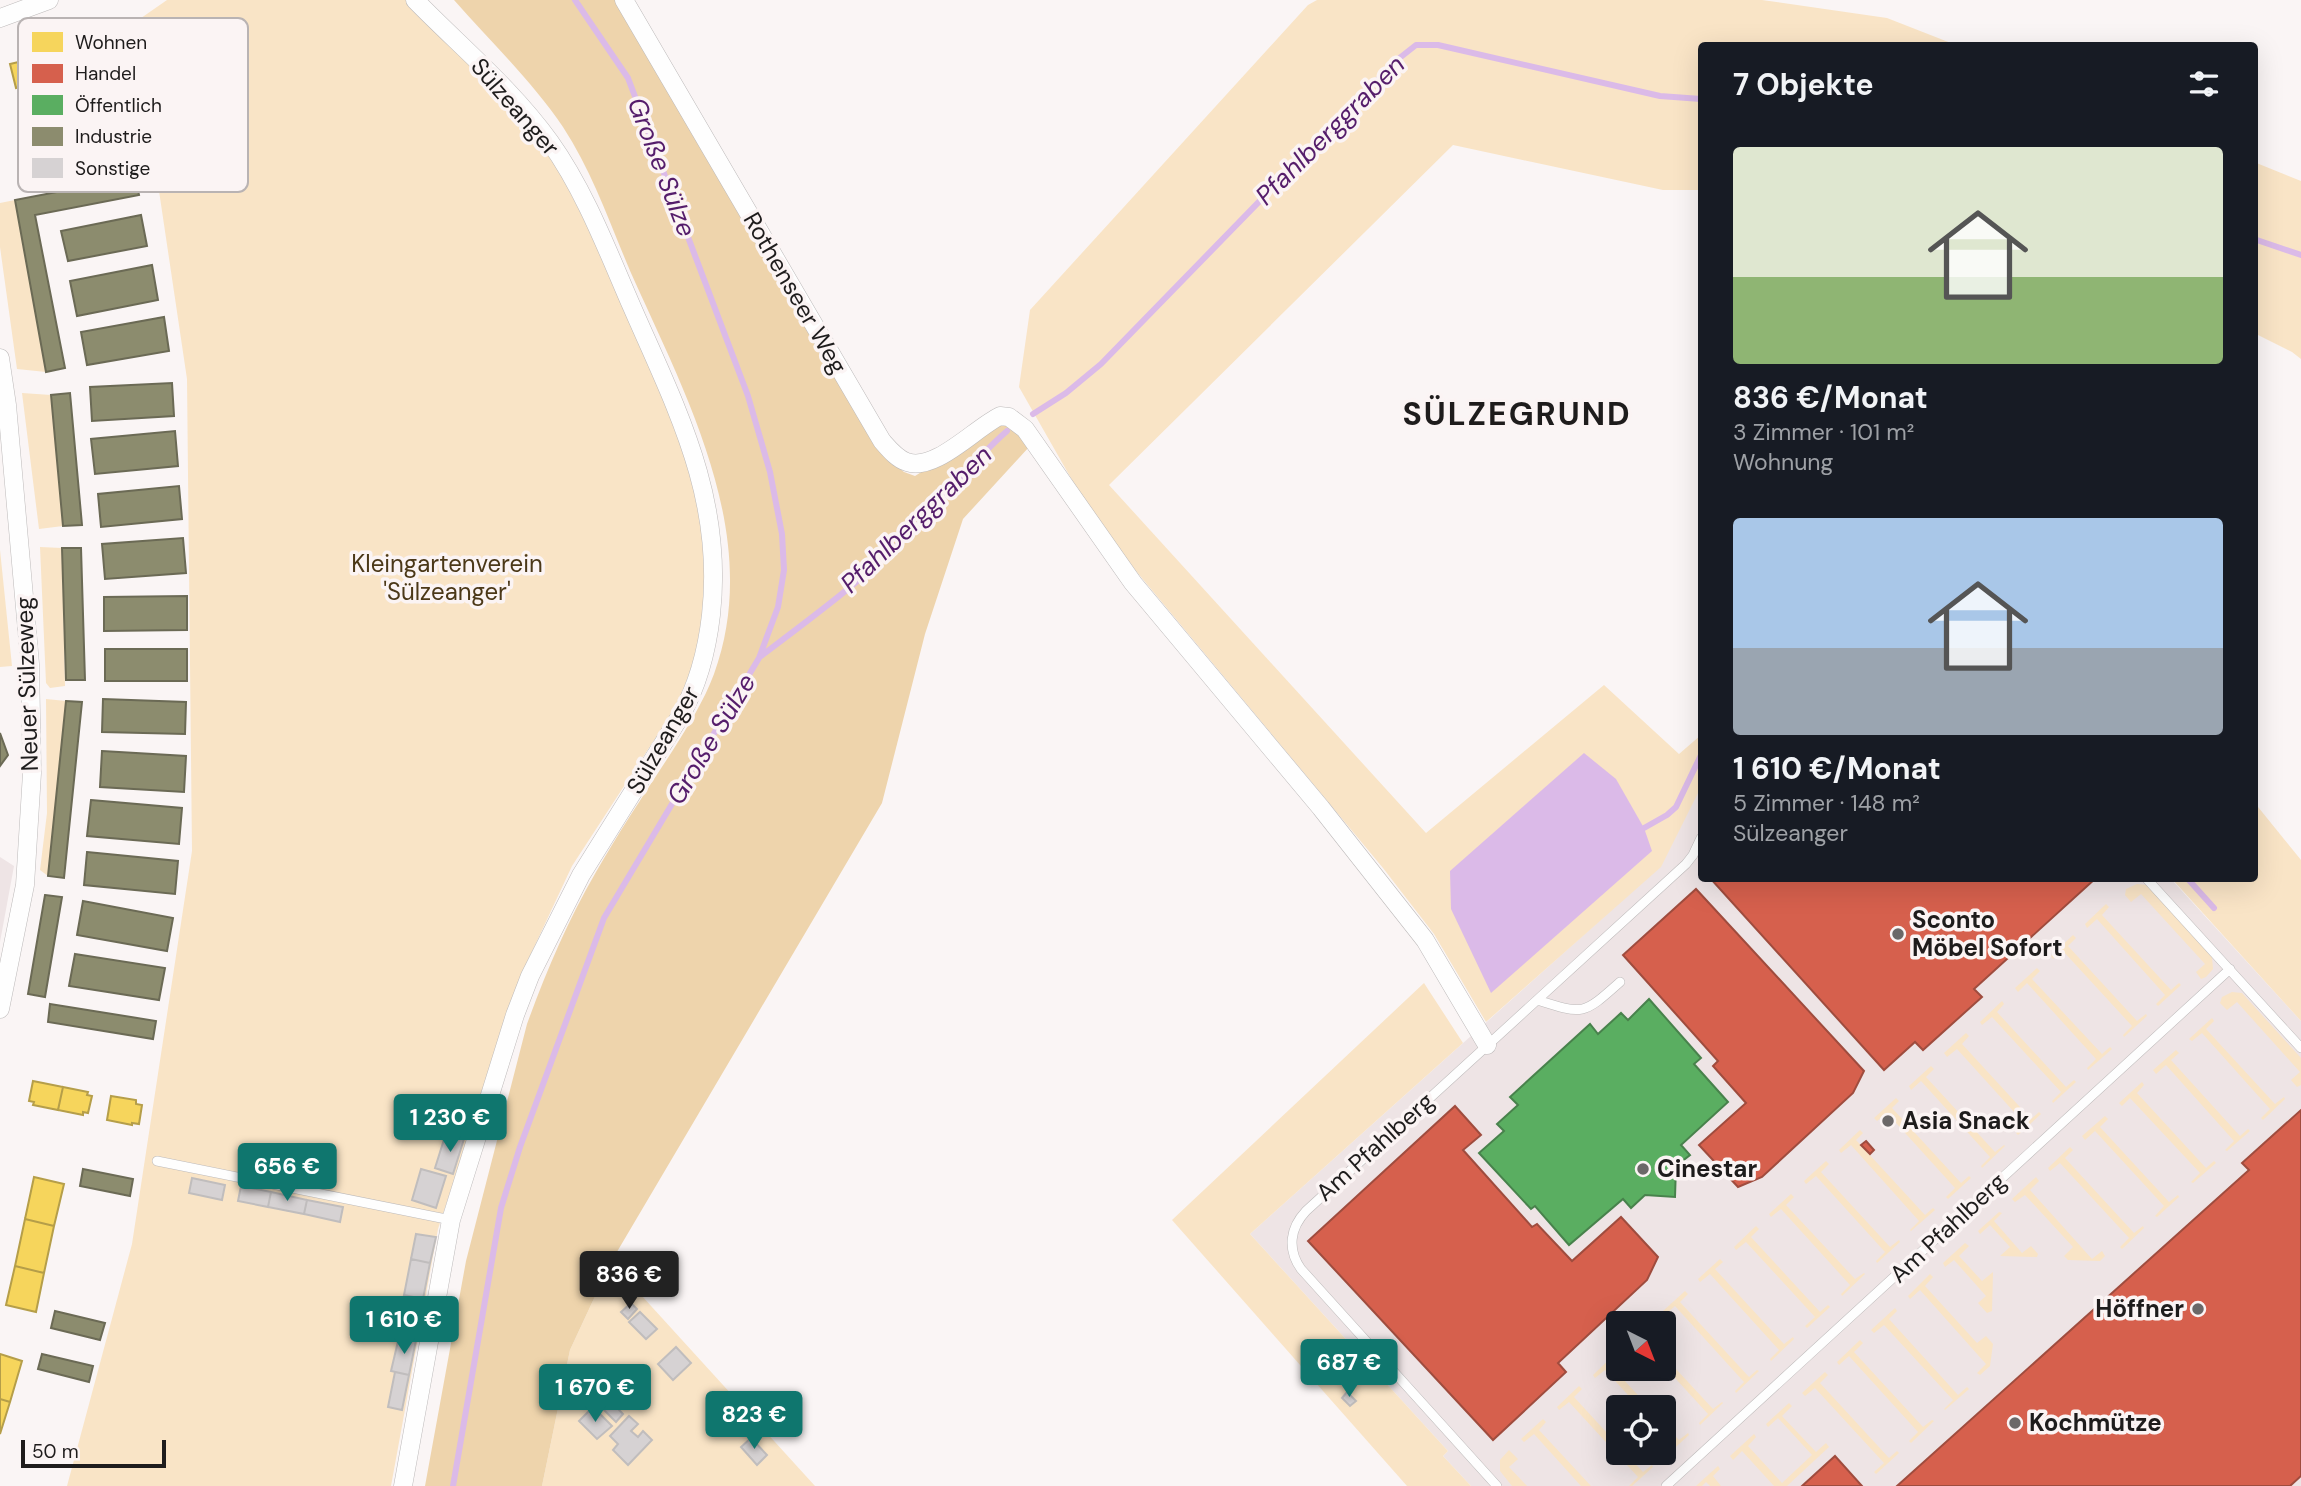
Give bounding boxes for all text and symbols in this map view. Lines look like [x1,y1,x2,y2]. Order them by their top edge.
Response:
legend [18,18,248,192]
text: Wohnen [75,30,147,55]
water label: Pfahlberggraben [1248,48,1412,212]
street label: Sülzeanger [464,51,566,162]
text: Handel [75,61,136,86]
text: 7 Objekte [1733,65,1874,104]
icon: filters [2185,65,2223,103]
text: Öffentlich [75,93,162,118]
water label: Große Sülze [620,93,704,241]
text: Industrie [75,124,152,149]
text: Sonstige [75,156,150,181]
icon: home [1915,192,2041,318]
street label: Rothenseer Weg [737,206,854,379]
text: 836 €/Monat [1733,378,1928,417]
district label: SÜLZEGRUND [1402,393,1632,435]
text: 3 Zimmer · 101 m² [1733,417,1914,447]
water label: Pfahlberggraben [833,438,999,600]
text: Wohnung [1733,447,1833,477]
park label: Kleingartenverein 'Sülzeanger' [351,548,543,607]
icon: home [1915,563,2041,689]
street label: Neuer Sülzeweg [8,596,45,772]
water label: Große Sülze [659,667,763,811]
street label: Sülzeanger [619,680,706,799]
text: 1 610 €/Monat [1733,749,1941,788]
text: 5 Zimmer · 148 m² [1733,788,1920,818]
text: Sülzeanger [1733,818,1848,848]
place label: Sconto Möbel Sofort [1912,904,2063,963]
marker: Sconto Möbel Sofort [1890,926,1906,942]
street label: Am Pfahlberg [1309,1086,1440,1208]
pin: 1 230 € [385,1094,515,1154]
text: 1 230 € [410,1102,490,1132]
place label: Asia Snack [1902,1105,2030,1136]
marker: Asia Snack [1880,1113,1896,1129]
pin: 656 € [238,1144,336,1203]
text: 656 € [254,1151,320,1181]
place label: Cinestar [1657,1153,1757,1184]
marker: Cinestar [1635,1161,1651,1177]
street label: Am Pfahlberg [1883,1166,2012,1289]
pin: 836 € [580,1252,678,1311]
text: 836 € [596,1259,662,1289]
place label: Höffner [2095,1293,2184,1324]
pin: 1 610 € [339,1296,469,1356]
marker: Höffner [2190,1301,2206,1317]
text: 1 610 € [366,1304,442,1334]
north arrow [1606,1311,1676,1381]
map controls [1606,1311,1676,1465]
pin: 687 € [1300,1340,1398,1399]
text: 687 € [1317,1347,1381,1377]
pin: 1 670 € [530,1364,660,1424]
text: 1 670 € [555,1372,635,1402]
pin: 823 € [705,1392,803,1451]
button: locate [1606,1395,1676,1465]
text: 823 € [721,1399,787,1429]
place label: Kochmütze [2029,1407,2162,1438]
marker: Kochmütze [2007,1415,2023,1431]
scale bar [21,1437,166,1469]
text: 50 m [32,1439,79,1464]

